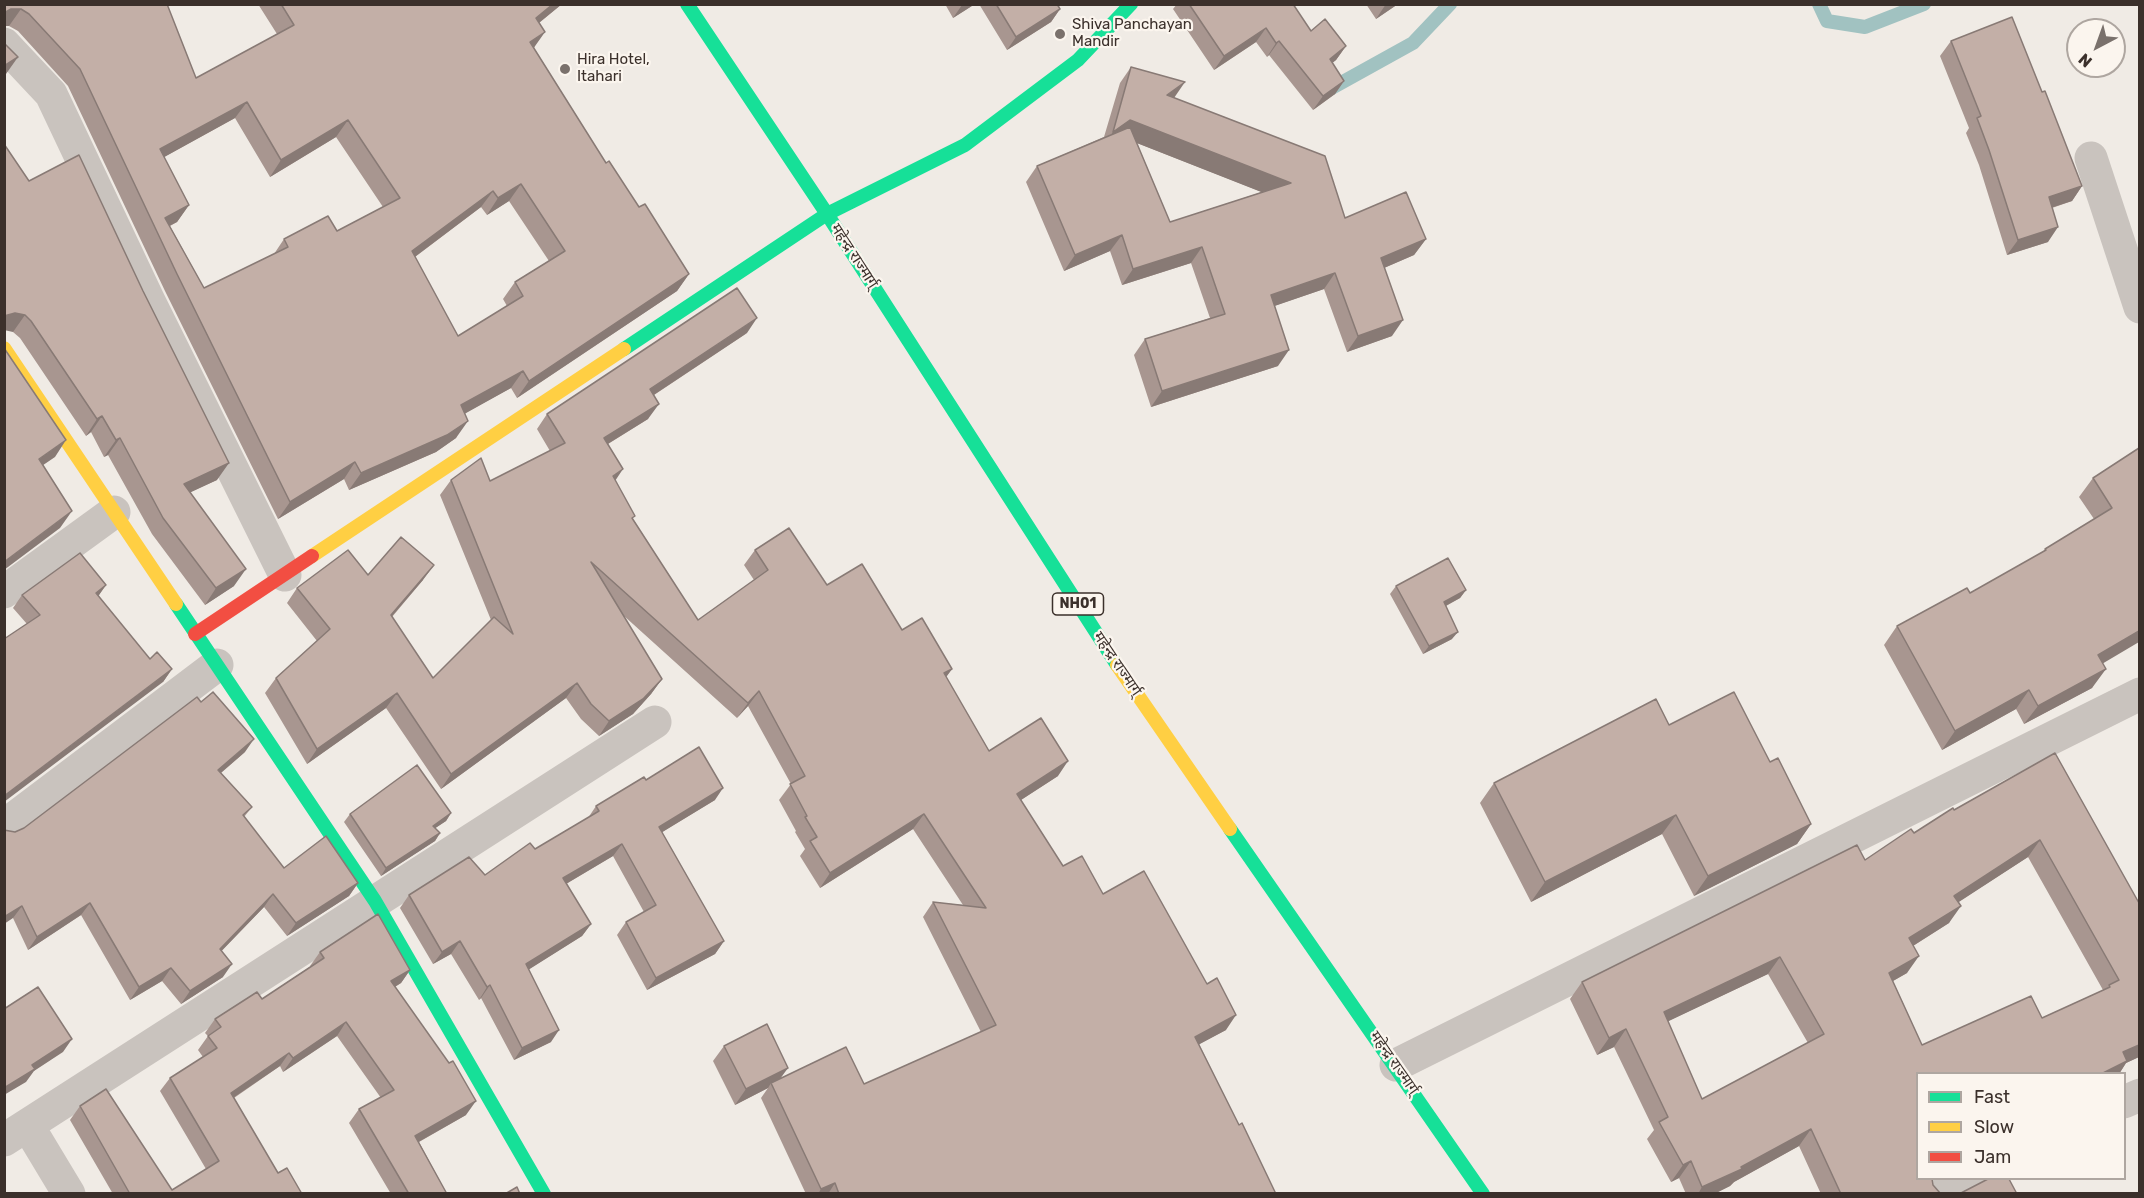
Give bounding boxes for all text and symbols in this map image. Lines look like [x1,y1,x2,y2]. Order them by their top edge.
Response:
place label: Shiva Panchayan Mandir [1072,16,1192,51]
north arrow [2066,18,2126,78]
marker: Shiva Panchayan Mandir [1053,27,1067,41]
text: N [2075,50,2096,71]
place label: Hira Hotel, Itahari [577,51,650,86]
marker: Hira Hotel, Itahari [558,62,572,76]
street label: महेन्द्र राज्मार्ग् [827,220,881,292]
road number: NH01 [1052,593,1104,615]
street label: महेन्द्र राज्मार्ग् [1089,629,1145,699]
street label: महेन्द्र राज्मार्ग् [1366,1028,1422,1098]
legend [1916,1072,2126,1180]
text: Fast [1974,1086,2010,1108]
text: Slow [1974,1116,2014,1138]
text: Jam [1974,1146,2011,1168]

